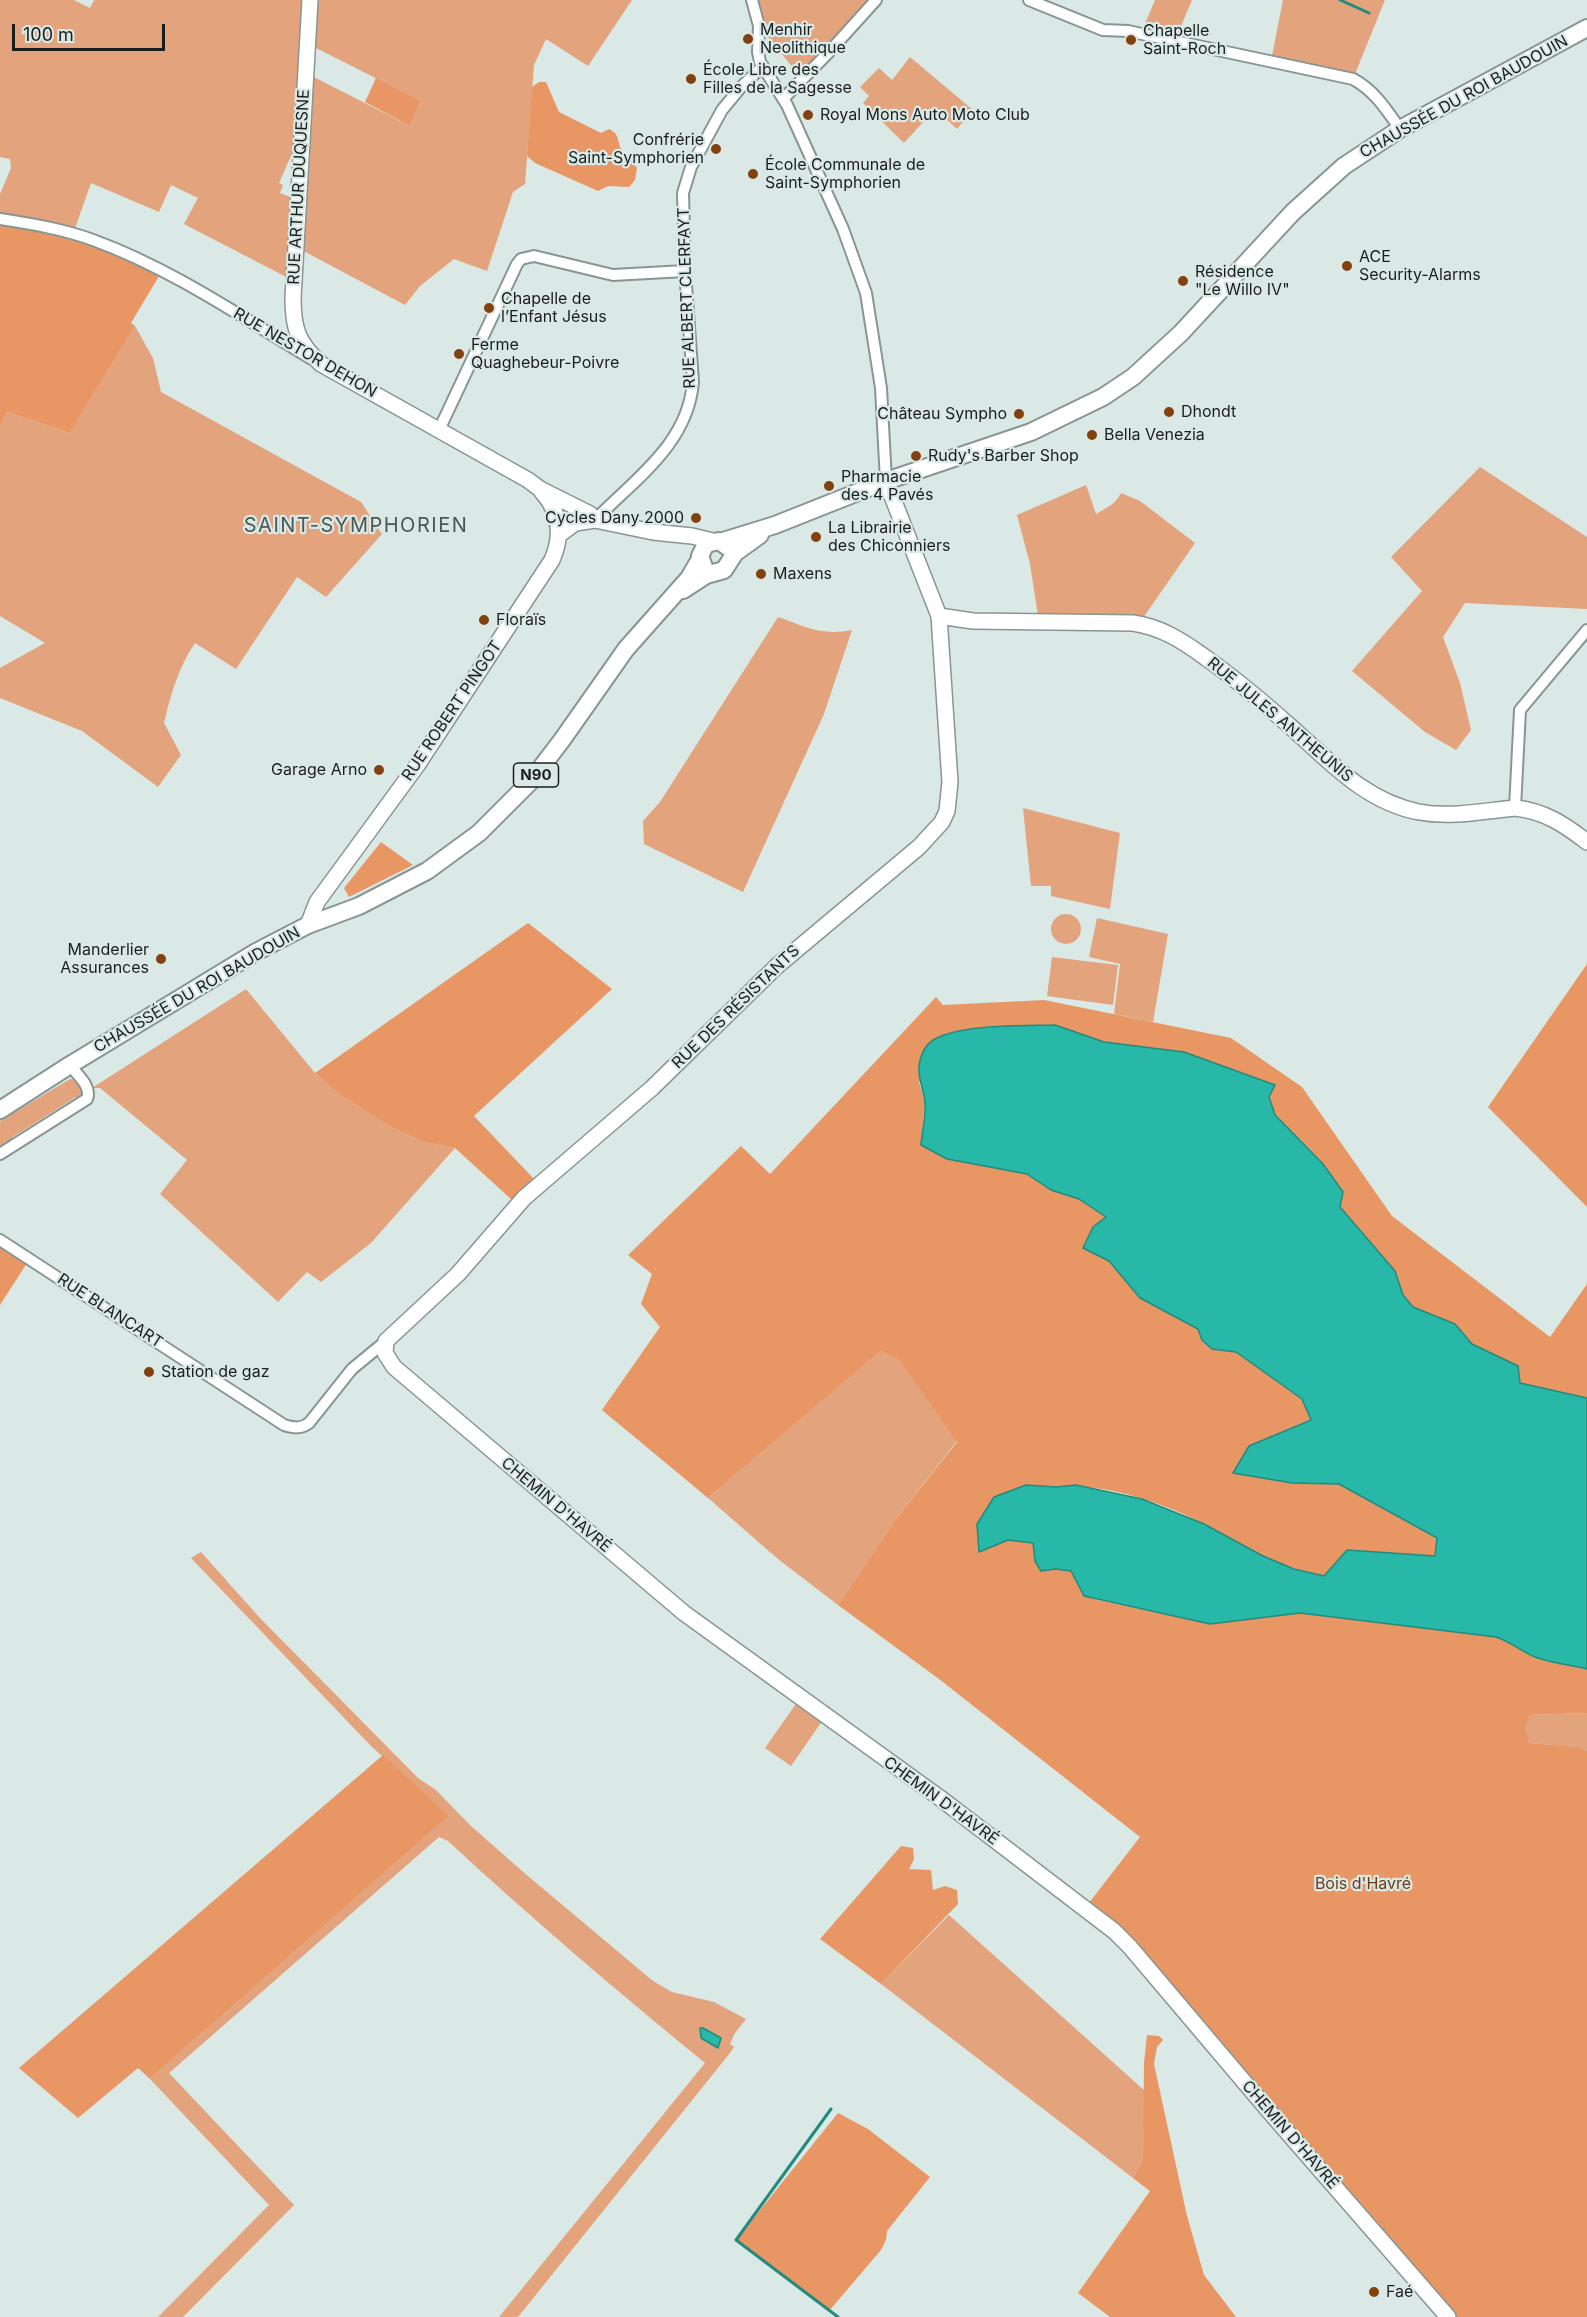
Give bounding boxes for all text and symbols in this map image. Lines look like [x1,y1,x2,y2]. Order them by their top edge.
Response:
scale bar [15,12,168,50]
place label: Menhir Neolithique [760,20,846,58]
place label: Chapelle Saint-Roch [1143,21,1226,59]
text: 100 m [23,24,74,45]
marker: Menhir Neolithique [741,32,755,46]
street label: CHAUSSÉE DU ROI BAUDOUIN [1357,32,1571,162]
marker: Chapelle Saint-Roch [1124,33,1138,47]
place label: École Libre des Filles de la Sagesse [703,60,852,98]
marker: École Libre des Filles de la Sagesse [684,72,698,86]
street label: RUE ARTHUR DUQUESNE [284,89,314,285]
place label: Royal Mons Auto Moto Club [820,105,1030,125]
marker: Royal Mons Auto Moto Club [801,108,815,122]
place label: Confrérie Saint-Symphorien [568,130,704,168]
marker: Confrérie Saint-Symphorien [709,142,723,156]
place label: École Communale de Saint-Symphorien [765,155,925,193]
marker: École Communale de Saint-Symphorien [746,167,760,181]
street label: RUE ALBERT CLERFAYT [674,207,700,389]
place label: ACE Security-Alarms [1359,247,1481,285]
marker: ACE Security-Alarms [1340,259,1354,273]
place label: Résidence "Le Willo IV" [1195,262,1290,300]
marker: Résidence "Le Willo IV" [1176,274,1190,288]
place label: Chapelle de l’Enfant Jésus [501,289,607,327]
marker: Chapelle de l’Enfant Jésus [482,301,496,315]
street label: RUE NESTOR DEHON [230,304,380,402]
place label: Ferme Quaghebeur-Poivre [471,335,619,373]
marker: Ferme Quaghebeur-Poivre [452,347,466,361]
place label: Dhondt [1181,402,1236,422]
place label: Château Sympho [877,404,1007,424]
marker: Dhondt [1162,405,1176,419]
marker: Château Sympho [1012,407,1026,421]
place label: Bella Venezia [1104,425,1205,445]
marker: Bella Venezia [1085,428,1099,442]
place label: Rudy's Barber Shop [928,446,1079,466]
marker: Rudy's Barber Shop [909,449,923,463]
place label: Pharmacie des 4 Pavés [841,467,933,505]
marker: Pharmacie des 4 Pavés [822,479,836,493]
place label: Cycles Dany 2000 [545,508,684,528]
marker: Cycles Dany 2000 [689,511,703,525]
district label: SAINT-SYMPHORIEN [244,514,468,538]
place label: La Librairie des Chiconniers [828,518,950,556]
marker: La Librairie des Chiconniers [809,530,823,544]
place label: Maxens [773,564,832,584]
marker: Maxens [754,567,768,581]
place label: Floraïs [496,610,546,630]
marker: Floraïs [477,613,491,627]
street label: RUE ROBERT PINGOT [398,637,506,785]
street label: RUE JULES ANTHEUNIS [1203,653,1357,787]
place label: Garage Arno [271,760,367,780]
marker: Garage Arno [372,763,386,777]
road number: N90 [514,763,558,787]
street label: CHAUSSÉE DU ROI BAUDOUIN [90,923,304,1057]
place label: Manderlier Assurances [60,940,149,978]
street label: RUE DES RÉSISTANTS [668,941,804,1073]
marker: Manderlier Assurances [154,952,168,966]
street label: RUE BLANCART [54,1270,166,1352]
place label: Station de gaz [161,1362,269,1382]
marker: Station de gaz [142,1365,156,1379]
street label: CHEMIN D'HAVRÉ [497,1453,615,1557]
street label: CHEMIN D'HAVRÉ [880,1753,1002,1849]
park label: Bois d'Havré [1315,1874,1411,1894]
street label: CHEMIN D'HAVRÉ [1238,2077,1342,2193]
place label: Faé [1386,2282,1413,2302]
marker: Faé [1367,2285,1381,2299]

